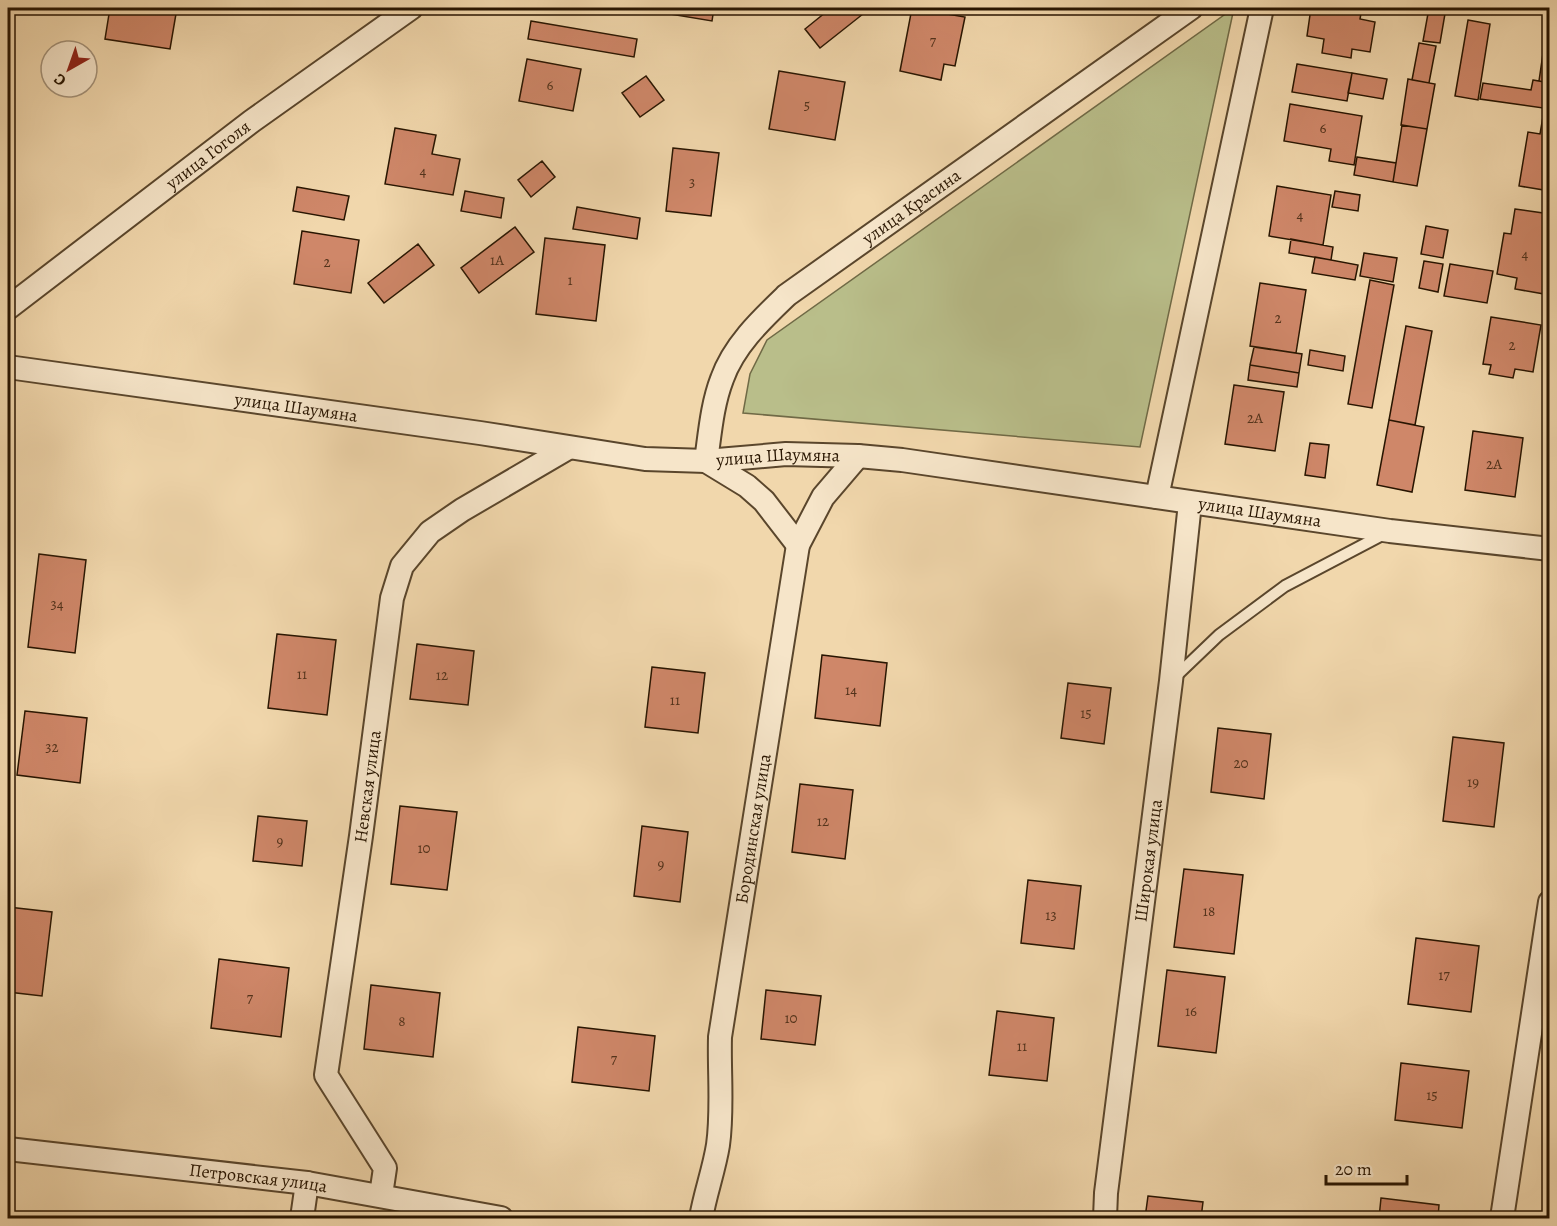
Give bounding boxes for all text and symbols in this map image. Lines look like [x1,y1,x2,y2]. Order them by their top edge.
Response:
house number: 7 [930,31,937,51]
north arrow [39,39,99,99]
text: С [49,68,71,91]
house number: 6 [547,75,554,95]
house number: 5 [804,95,810,115]
street label: улица Гоголя [160,115,255,195]
house number: 6 [1320,118,1327,138]
house number: 4 [420,161,427,181]
street label: улица Красина [857,163,966,250]
house number: 3 [689,172,695,192]
house number: 4 [1297,205,1304,225]
house number: 4 [1522,244,1529,264]
house number: 1А [490,250,504,270]
house number: 2 [323,252,331,272]
house number: 1 [567,270,573,290]
house number: 2 [1274,308,1282,328]
house number: 2 [1508,335,1516,355]
street label: улица Шаумяна [232,387,360,428]
house number: 2А [1247,408,1263,428]
street label: улица Шаумяна [714,442,841,472]
house number: 2А [1486,454,1502,474]
street label: улица Шаумяна [1196,491,1324,533]
house number: 34 [50,594,64,614]
house number: 11 [297,664,307,684]
house number: 12 [436,665,448,685]
house number: 14 [845,680,857,700]
house number: 11 [670,690,680,710]
house number: 15 [1080,703,1092,723]
street label: Невская улица [348,728,387,844]
house number: 32 [45,737,59,757]
street label: Бородинская улица [729,751,777,905]
house number: 20 [1233,753,1249,773]
house number: 19 [1467,772,1479,792]
street label: Широкая улица [1128,797,1168,924]
house number: 12 [817,811,829,831]
house number: 9 [277,831,284,851]
house number: 10 [417,838,431,858]
house number: 9 [658,854,665,874]
house number: 18 [1203,901,1215,921]
house number: 13 [1045,905,1057,925]
house number: 17 [1438,965,1450,985]
house number: 7 [247,988,254,1008]
house number: 16 [1185,1001,1197,1021]
house number: 10 [784,1008,798,1028]
house number: 8 [398,1011,406,1031]
house number: 11 [1017,1036,1027,1056]
house number: 7 [611,1049,618,1069]
house number: 15 [1426,1085,1438,1105]
scale bar [1326,1148,1407,1186]
text: 20 m [1335,1157,1372,1181]
street label: Петровская улица [188,1158,330,1199]

